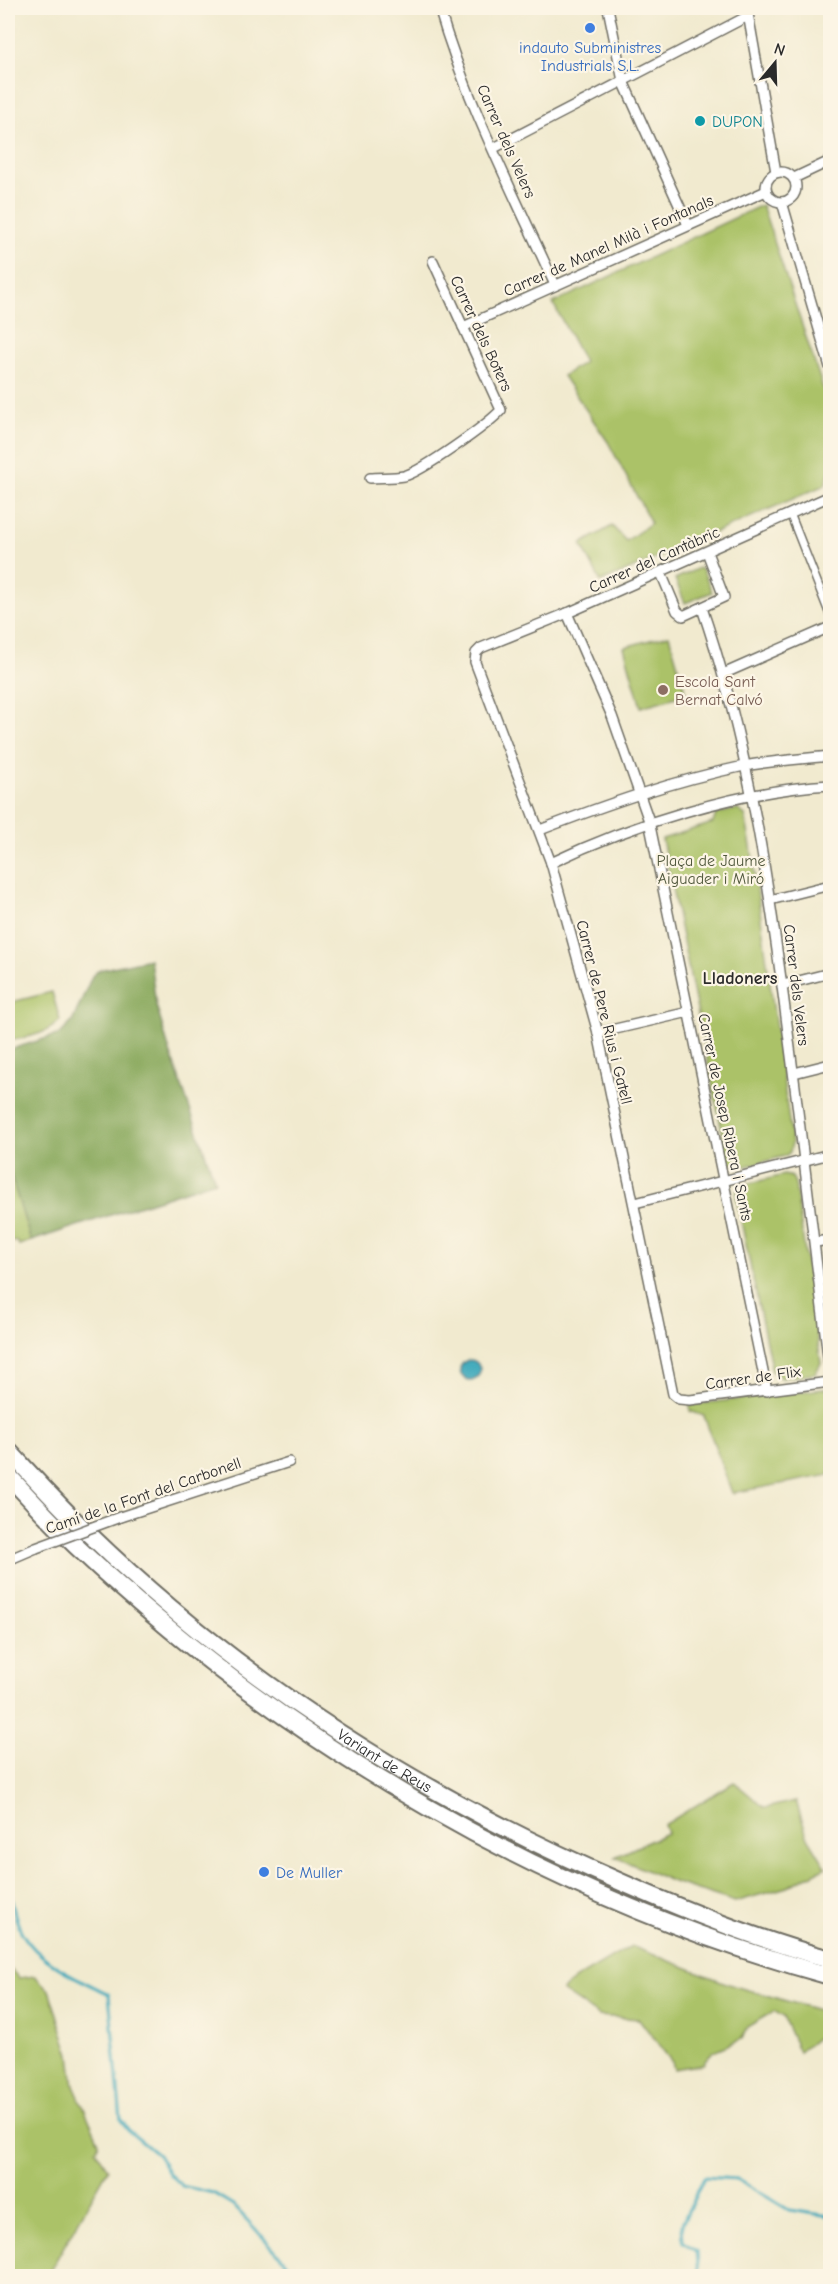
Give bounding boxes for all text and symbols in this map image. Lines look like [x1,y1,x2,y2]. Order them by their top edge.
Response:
marker: indauto Subministres Industrials S.L. [583,21,597,35]
north arrow [745,33,805,93]
place label: indauto Subministres Industrials S.L. [519,39,661,75]
text: N [772,40,787,60]
street label: Carrer dels Velers [473,82,539,201]
place label: DUPON [712,113,763,131]
marker: DUPON [693,114,707,128]
street label: Carrer de Manel Milà i Fontanals [501,191,716,300]
street label: Carrer dels Boters [446,273,516,394]
street label: Carrer del Cantàbric [586,523,723,597]
place label: Escola Sant Bernat Calvó [675,673,763,709]
marker: Escola Sant Bernat Calvó [656,683,670,697]
park label: Plaça de Jaume Aiguader i Miró [657,852,765,888]
street label: Carrer de Pere Rius i Gatell [572,918,636,1106]
street label: Carrer dels Velers [780,923,812,1047]
district label: Lladoners [703,968,778,989]
street label: Carrer de Josep Ribera i Sants [694,1012,756,1223]
street label: Carrer de Flix [704,1362,802,1394]
street label: Camí de la Font del Carbonell [43,1454,243,1538]
street label: Variant de Reus [334,1726,435,1797]
place label: De Muller [276,1864,343,1882]
marker: De Muller [257,1865,271,1879]

